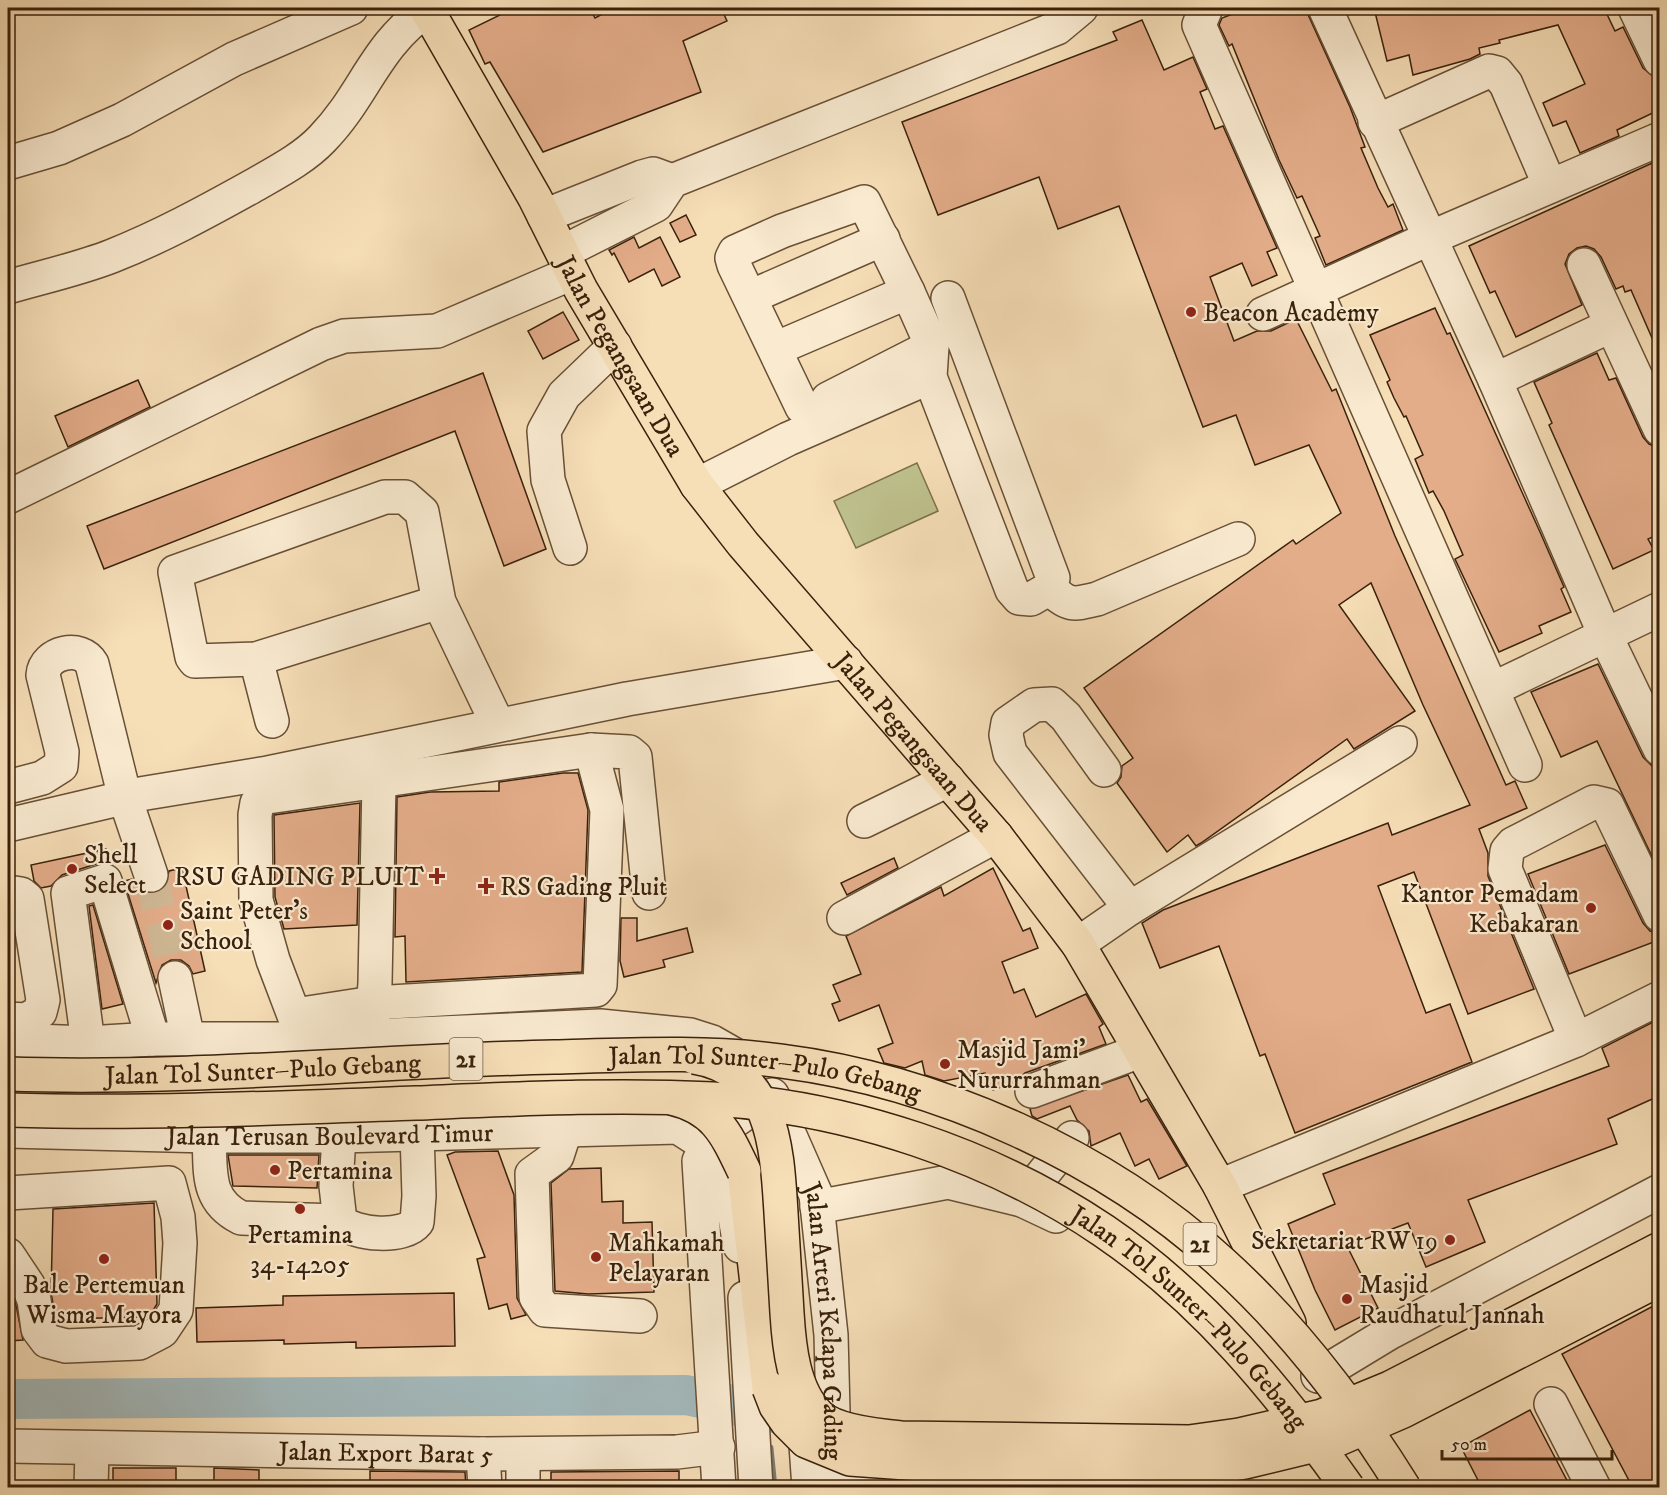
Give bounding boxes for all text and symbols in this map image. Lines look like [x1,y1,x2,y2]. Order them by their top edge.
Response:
street label: Jalan Pegangsaan Dua [548,249,691,463]
place label: Beacon Academy [1203,297,1379,330]
marker: Beacon Academy [1184,305,1198,319]
street label: Jalan Pegangsaan Dua [825,644,1000,839]
place label: Shell Select [84,839,146,902]
place label: RSU GADING PLUIT [174,861,424,894]
marker: Shell Select [65,862,79,876]
marker: RSU GADING PLUIT [428,867,446,885]
place label: RS Gading Pluit [500,871,667,904]
marker: RS Gading Pluit [477,877,495,895]
place label: Kantor Pemadam Kebakaran [1400,878,1579,941]
place label: Saint Peter's School [180,895,308,958]
marker: Kantor Pemadam Kebakaran [1584,901,1598,915]
marker: Saint Peter's School [161,918,175,932]
place label: Masjid Jami' Nururrahman [957,1034,1101,1097]
road number: 21 [450,1038,482,1080]
street label: Jalan Tol Sunter–Pulo Gebang [606,1039,925,1110]
street label: Jalan Tol Sunter–Pulo Gebang [103,1047,422,1093]
marker: Masjid Jami' Nururrahman [938,1057,952,1071]
street label: Jalan Terusan Boulevard Timur [164,1117,494,1154]
place label: Pertamina [287,1155,392,1188]
marker: Pertamina [268,1163,282,1177]
street label: Jalan Arteri Kelapa Gading [794,1176,849,1461]
street label: Jalan Tol Sunter–Pulo Gebang [1062,1197,1314,1437]
marker: Pertamina 34-14205 [293,1202,307,1216]
place label: Pertamina 34-14205 [247,1219,353,1282]
road number: 21 [1184,1223,1216,1265]
place label: Sekretariat RW 19 [1251,1225,1438,1258]
place label: Mahkamah Pelayaran [608,1227,725,1290]
marker: Sekretariat RW 19 [1443,1233,1457,1247]
marker: Mahkamah Pelayaran [589,1250,603,1264]
marker: Bale Pertemuan Wisma Mayora [97,1252,111,1266]
place label: Bale Pertemuan Wisma Mayora [23,1269,186,1332]
place label: Masjid Raudhatul Jannah [1359,1269,1545,1332]
marker: Masjid Raudhatul Jannah [1340,1292,1354,1306]
scale bar [1442,1423,1612,1461]
text: 50 m [1451,1434,1487,1456]
street label: Jalan Export Barat 5 [276,1436,493,1472]

